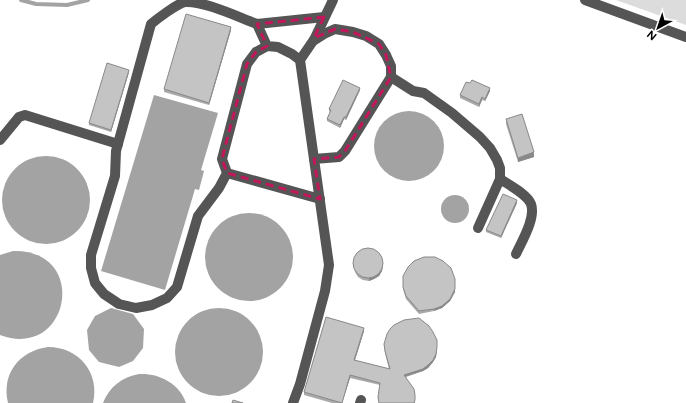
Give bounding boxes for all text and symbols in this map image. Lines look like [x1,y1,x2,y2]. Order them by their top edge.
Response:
north arrow [638,8,678,48]
text: N [644,28,659,43]

